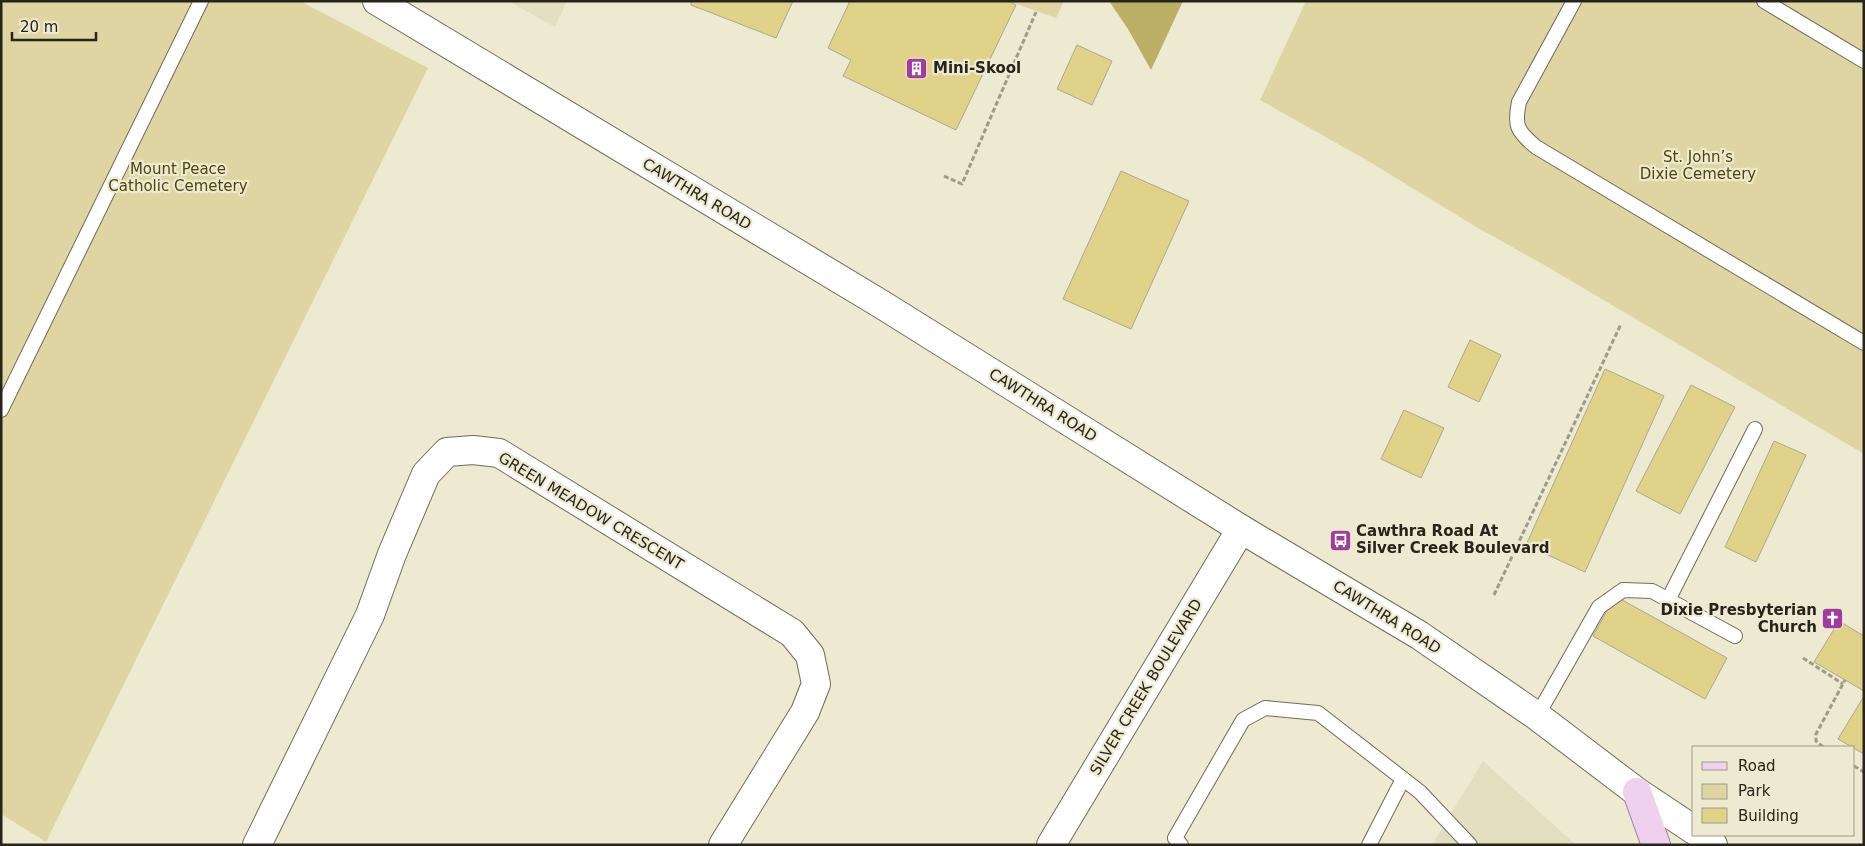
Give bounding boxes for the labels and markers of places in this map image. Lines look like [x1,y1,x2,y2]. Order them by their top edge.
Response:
building icon: Mini-Skool [905,56,929,80]
place label: Mini-Skool [933,59,1021,77]
place label: Cawthra Road At Silver Creek Boulevard [1356,522,1549,557]
bus stop icon: Cawthra Road At Silver Creek Boulevard [1328,528,1352,552]
place label: Dixie Presbyterian Church [1661,601,1817,636]
church icon: Dixie Presbyterian Church [1821,607,1845,631]

